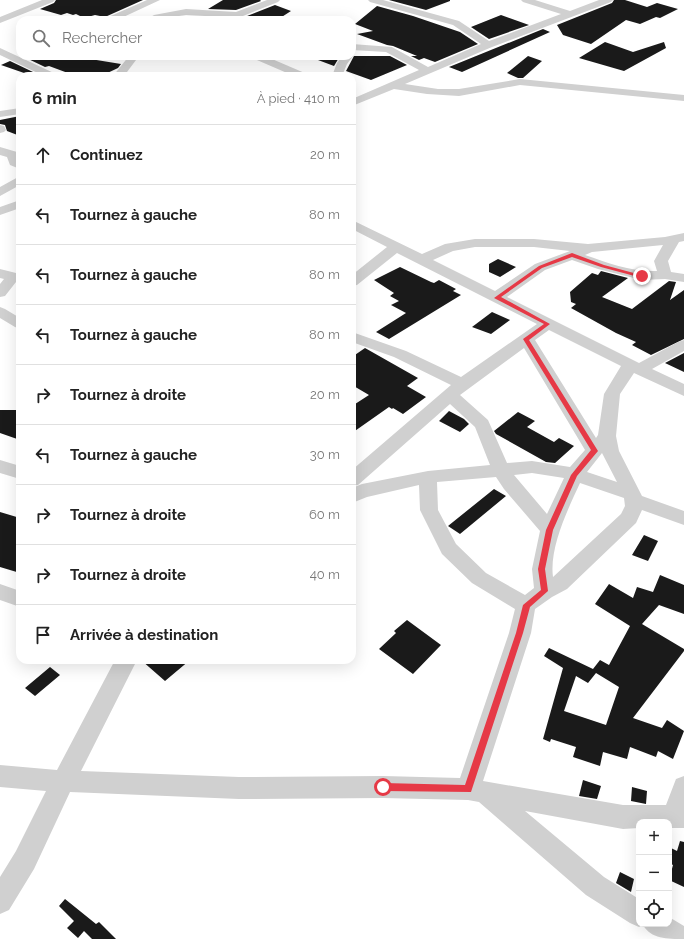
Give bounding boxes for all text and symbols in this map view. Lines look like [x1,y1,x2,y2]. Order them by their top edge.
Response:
search box [16,16,356,60]
icon: search [30,27,52,49]
text: Rechercher [62,29,142,47]
text: 6 min [32,88,77,108]
text: À pied · 410 m [257,91,340,106]
icon: ahead [32,144,54,166]
text: Continuez [70,146,143,164]
text: 20 m [310,147,340,162]
icon: left [32,204,54,226]
text: Tournez à gauche [70,206,197,224]
text: 80 m [309,207,340,222]
icon: left [32,264,54,286]
text: Tournez à gauche [70,266,197,284]
text: 80 m [309,267,340,282]
route end [633,267,651,285]
icon: left [32,324,54,346]
text: Tournez à gauche [70,326,197,344]
text: 80 m [309,327,340,342]
icon: right [32,384,54,406]
text: Tournez à droite [70,386,186,404]
text: 20 m [310,387,340,402]
icon: left [32,444,54,466]
text: Tournez à gauche [70,446,197,464]
text: 30 m [310,447,340,462]
icon: right [32,504,54,526]
text: Tournez à droite [70,506,186,524]
text: 60 m [309,507,340,522]
icon: right [32,564,54,586]
text: Tournez à droite [70,566,186,584]
text: 40 m [310,567,340,582]
icon: arrive [32,624,54,646]
text: Arrivée à destination [70,626,218,644]
route start [374,778,392,796]
map controls [636,819,672,927]
button: + [636,819,672,855]
button: − [636,855,672,891]
button: locate [636,891,672,927]

